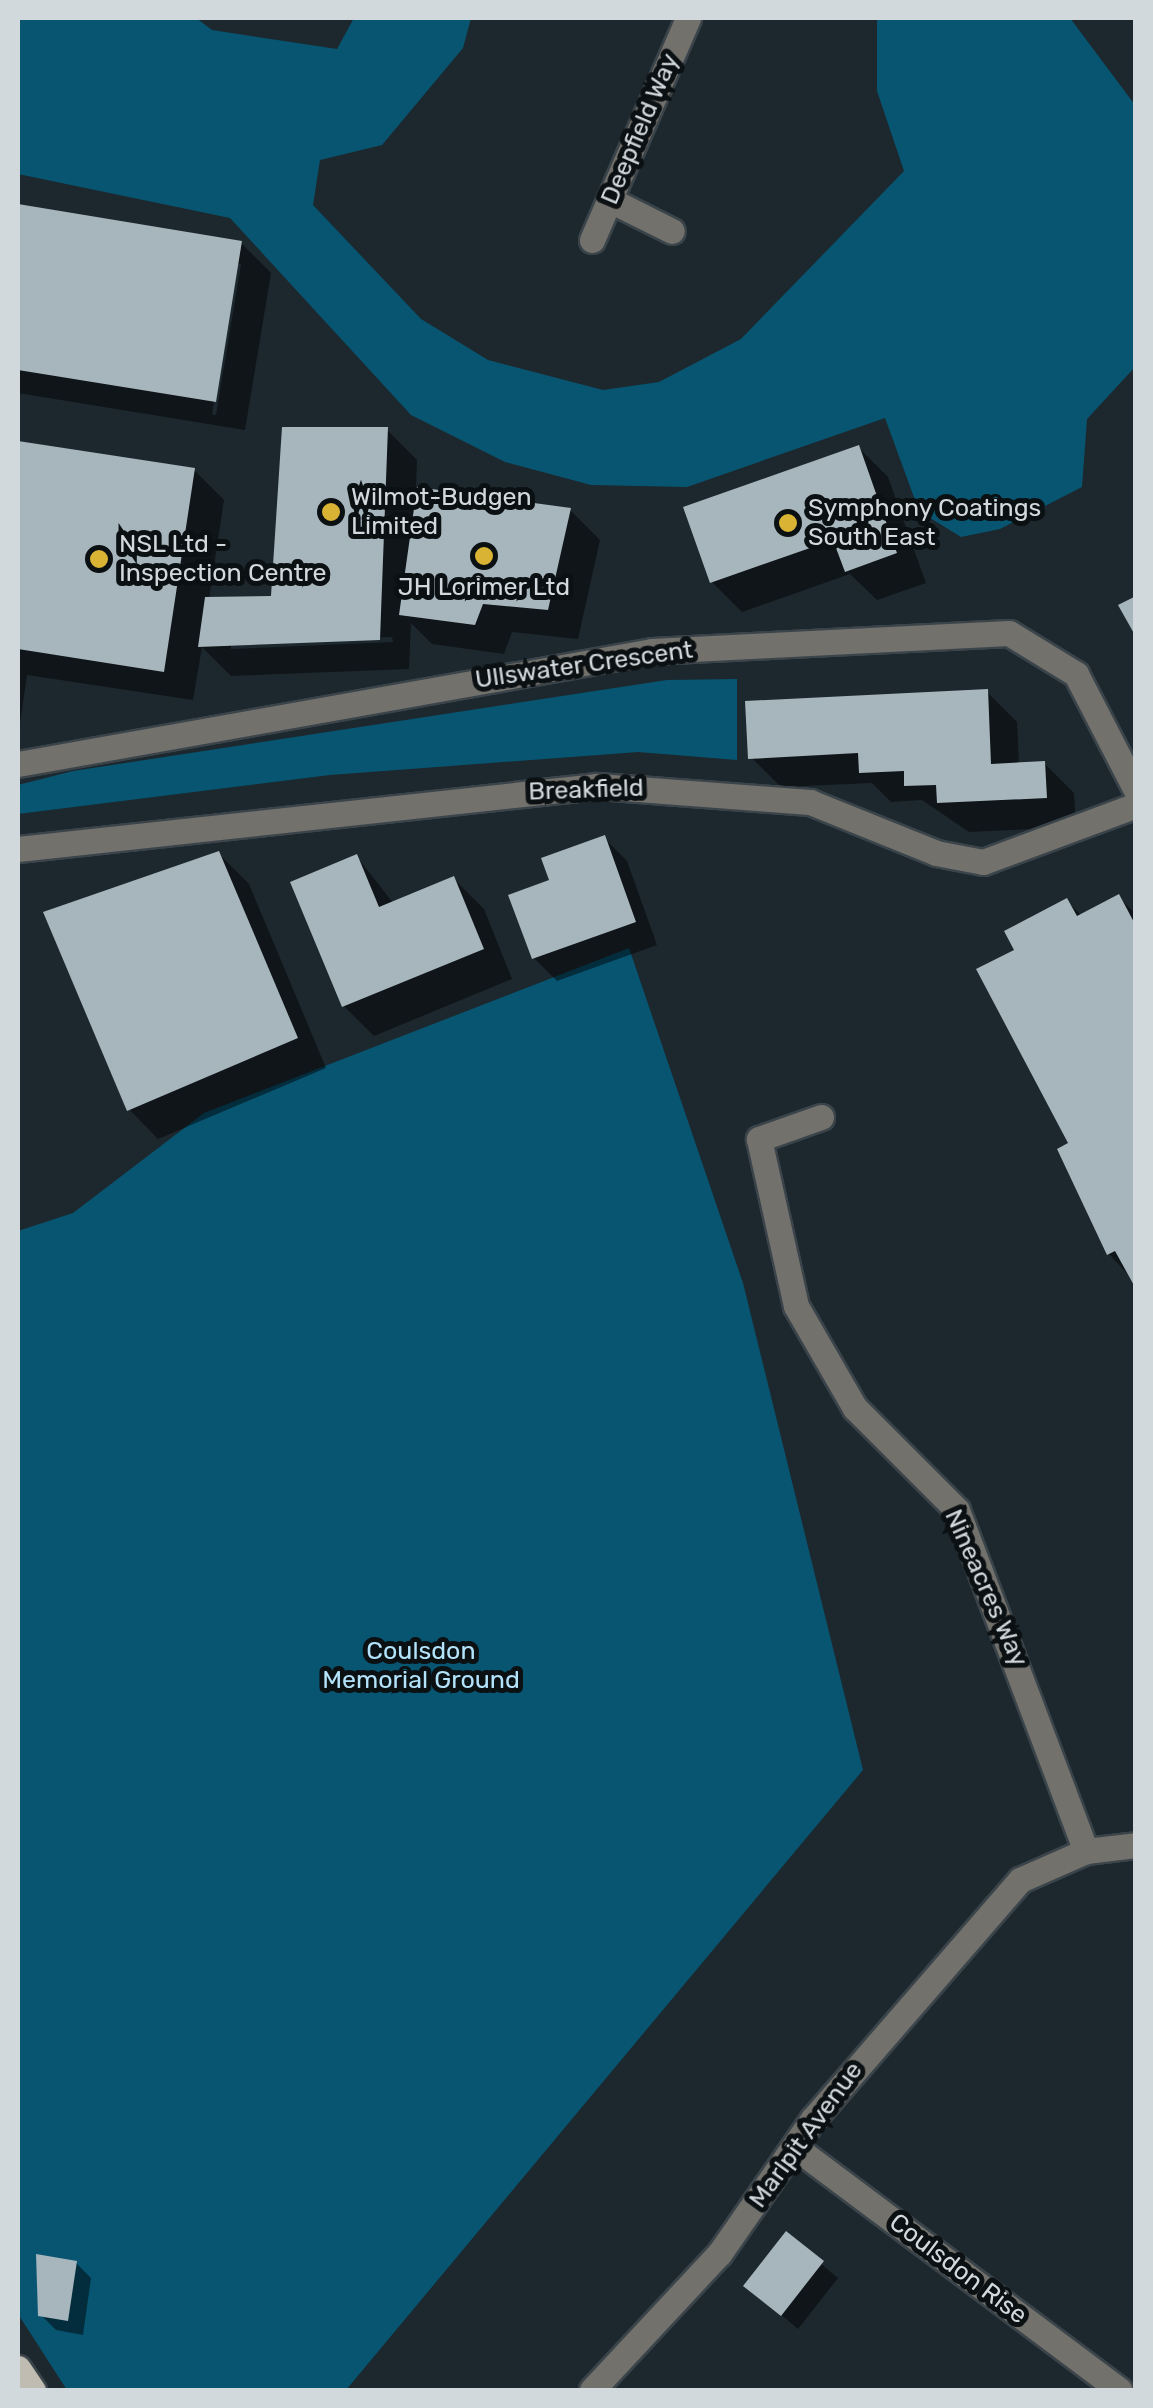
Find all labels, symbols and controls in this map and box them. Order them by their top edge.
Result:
street label: Deepfield Way [595,49,685,209]
place label: Wilmot-Budgen Limited [351,483,532,542]
place label: Symphony Coatings South East [808,494,1042,553]
marker: Wilmot-Budgen Limited [320,501,342,523]
marker: Symphony Coatings South East [777,512,799,534]
place label: NSL Ltd - Inspection Centre [119,530,327,589]
marker: JH Lorimer Ltd [473,545,495,567]
marker: NSL Ltd - Inspection Centre [88,548,110,570]
place label: JH Lorimer Ltd [398,572,570,602]
street label: Ullswater Crescent [473,635,695,695]
street label: Breakfield [528,773,644,807]
street label: Nineacres Way [938,1505,1034,1671]
park label: Coulsdon Memorial Ground [322,1637,520,1696]
street label: Marlpit Avenue [743,2056,869,2214]
street label: Coulsdon Rise [883,2208,1033,2330]

